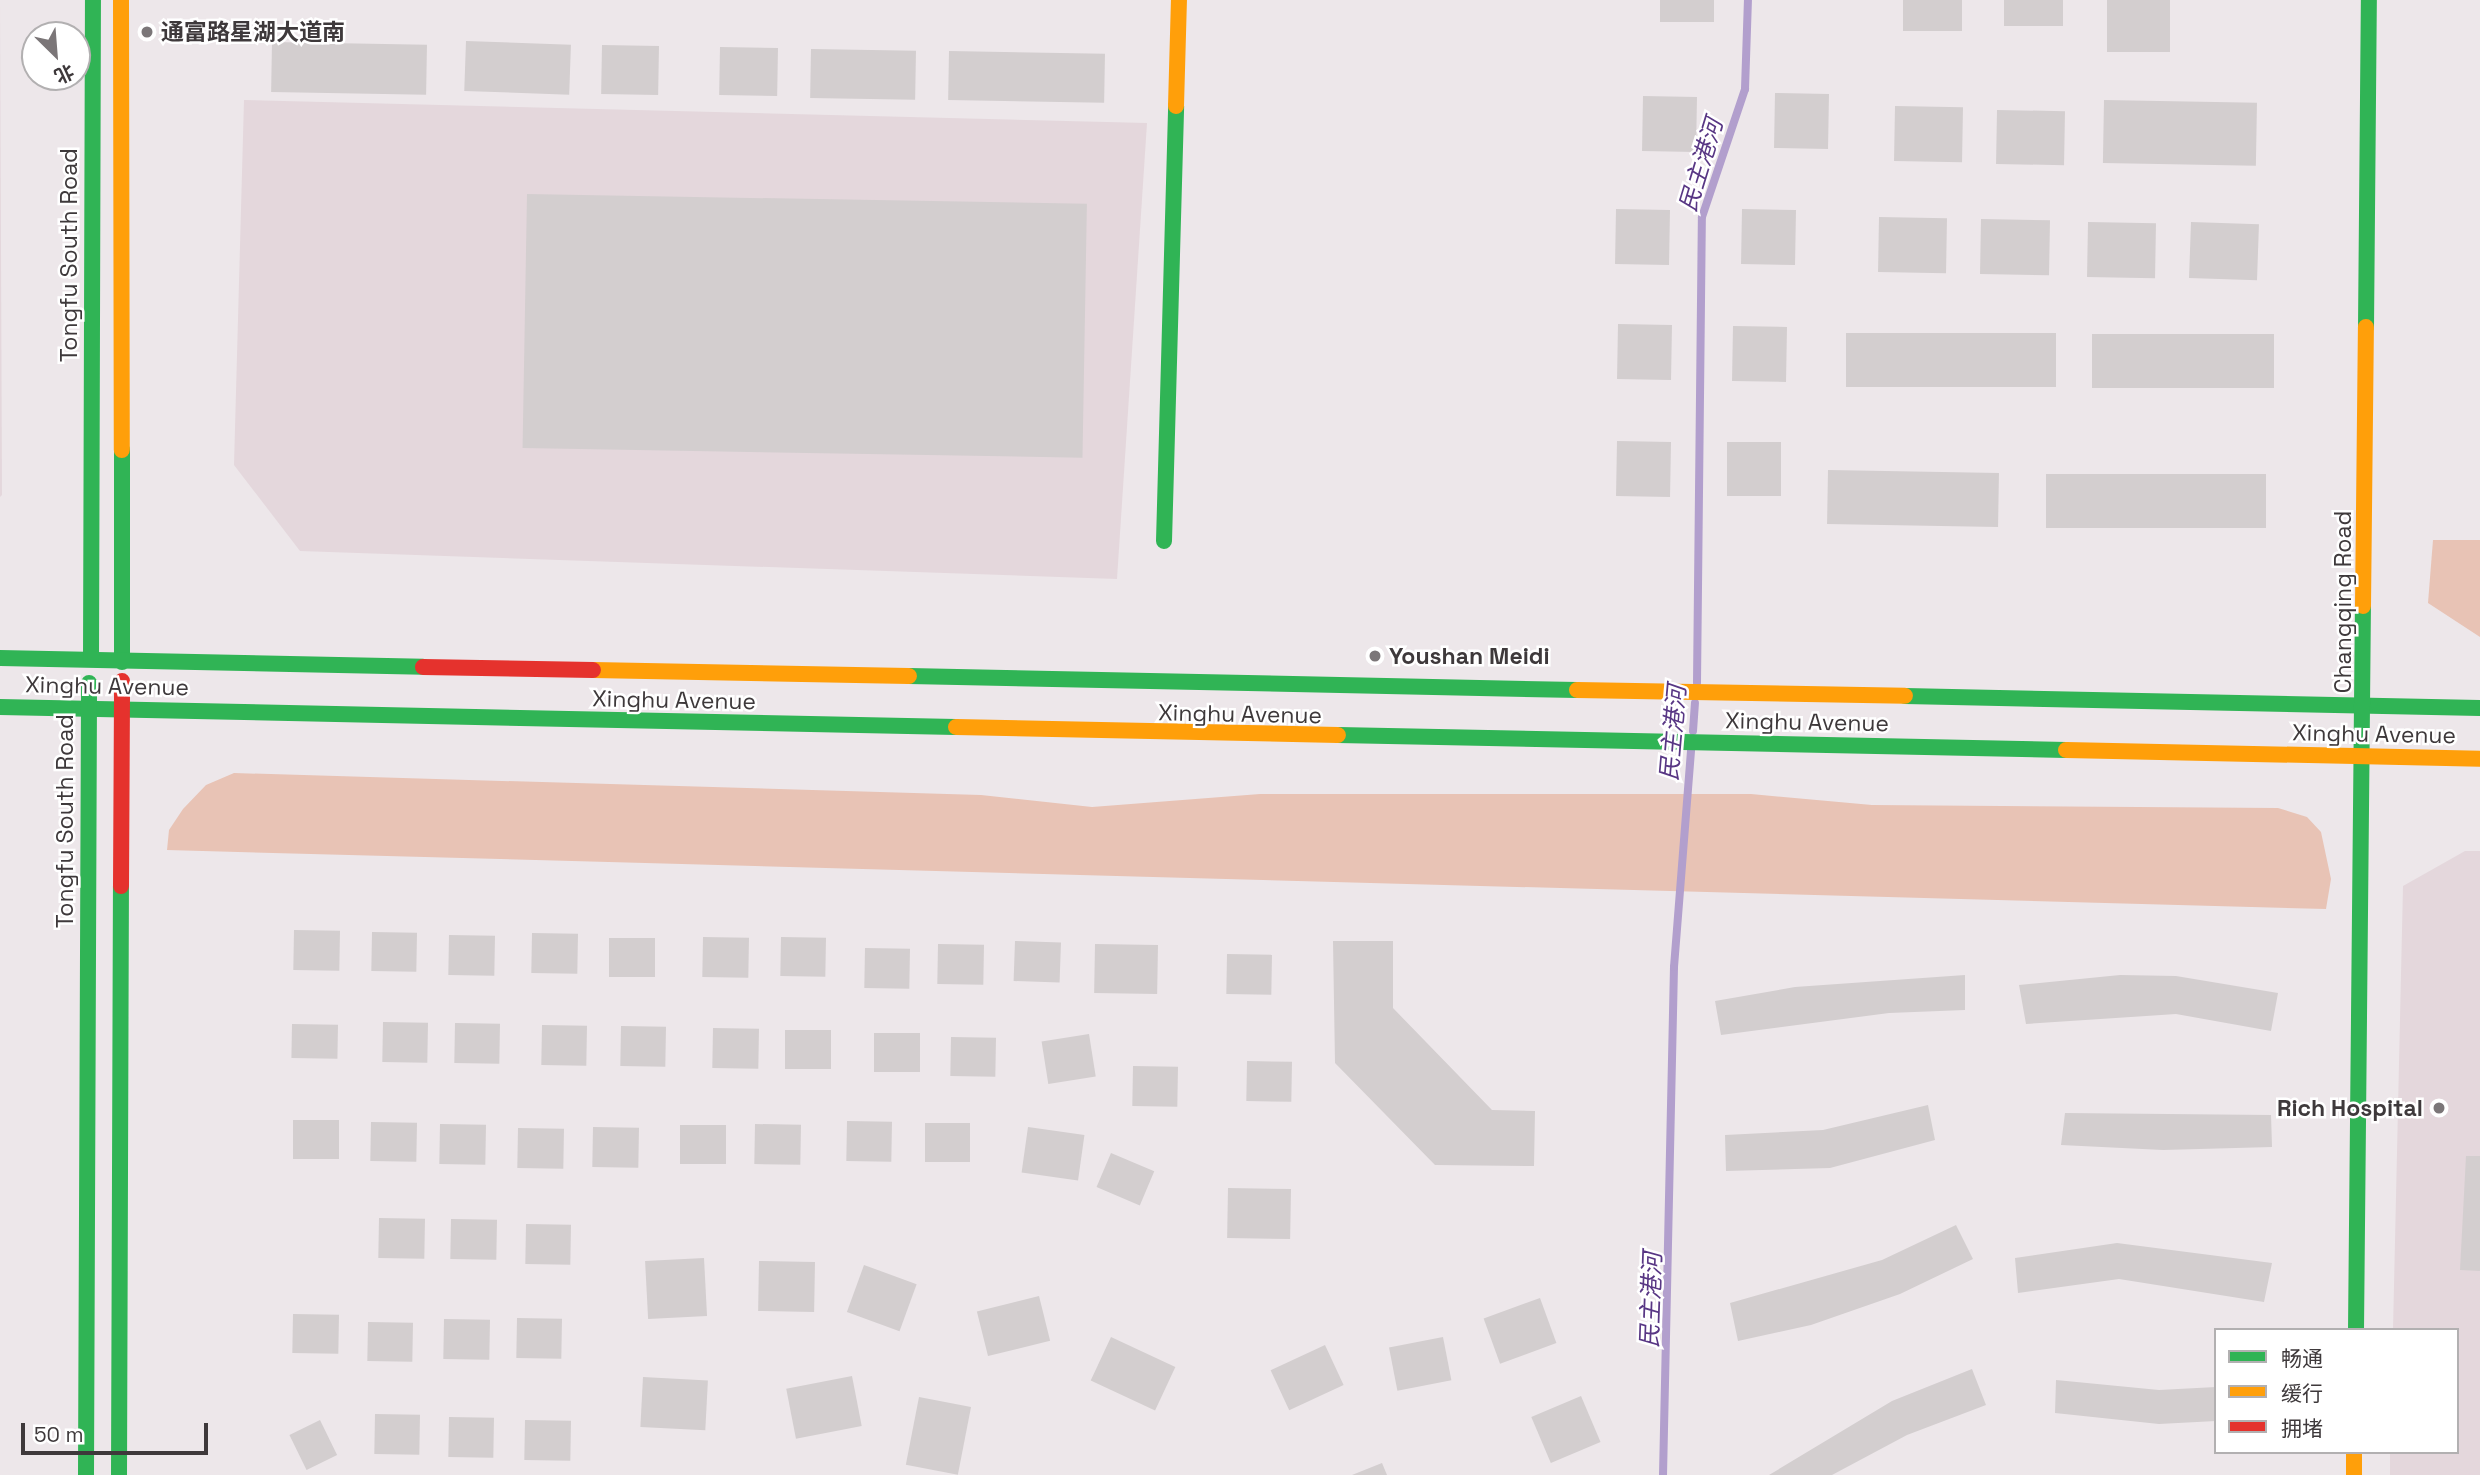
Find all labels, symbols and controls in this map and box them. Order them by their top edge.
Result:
place label: 通富路星湖大道南 [161,18,345,46]
north arrow [21,21,91,91]
marker: 通富路星湖大道南 [139,24,155,40]
text: 北 [50,58,78,89]
water label: 民主港河 [1673,115,1729,215]
street label: Tongfu South Road [55,148,83,362]
street label: Changqing Road [2329,511,2357,693]
place label: Youshan Meidi [1389,642,1550,670]
marker: Youshan Meidi [1367,648,1383,664]
street label: Xinghu Avenue [25,671,189,701]
water label: 民主港河 [1654,684,1692,782]
street label: Xinghu Avenue [592,685,756,715]
street label: Xinghu Avenue [1158,699,1322,729]
street label: Xinghu Avenue [1725,707,1889,737]
street label: Tongfu South Road [51,714,79,928]
street label: Xinghu Avenue [2292,719,2456,749]
place label: Rich Hospital [2277,1094,2423,1122]
marker: Rich Hospital [2429,1098,2449,1118]
water label: 民主港河 [1635,1252,1667,1348]
legend [2214,1328,2459,1454]
text: 畅通 [2281,1345,2323,1372]
text: 缓行 [2281,1380,2323,1407]
scale bar [24,1408,212,1452]
text: 拥堵 [2281,1415,2323,1442]
text: 50 m [34,1421,84,1448]

